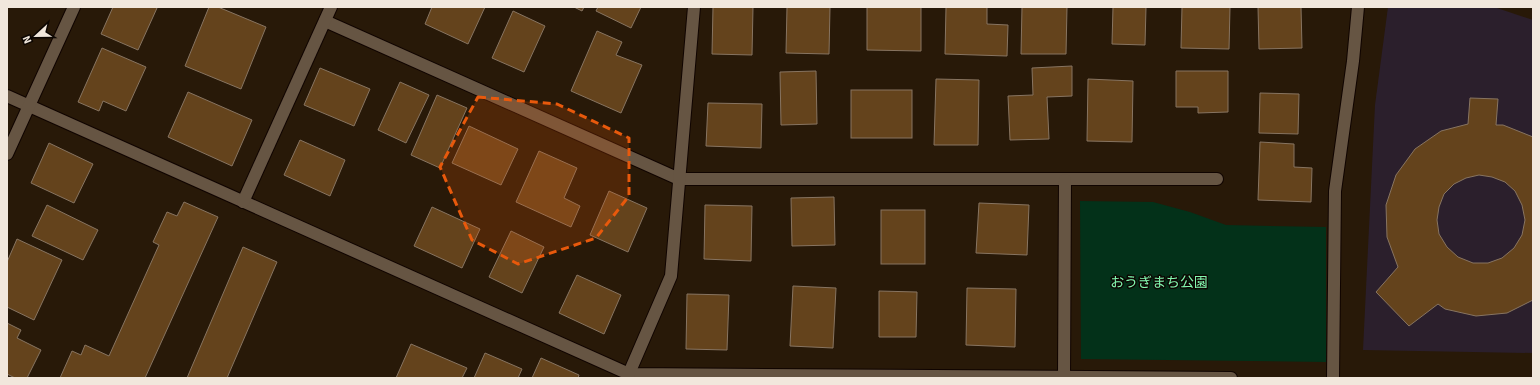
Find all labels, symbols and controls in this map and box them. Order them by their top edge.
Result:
north arrow [16,16,56,56]
text: N [19,33,36,46]
park label: おうぎまち公園 [1110,273,1208,293]

